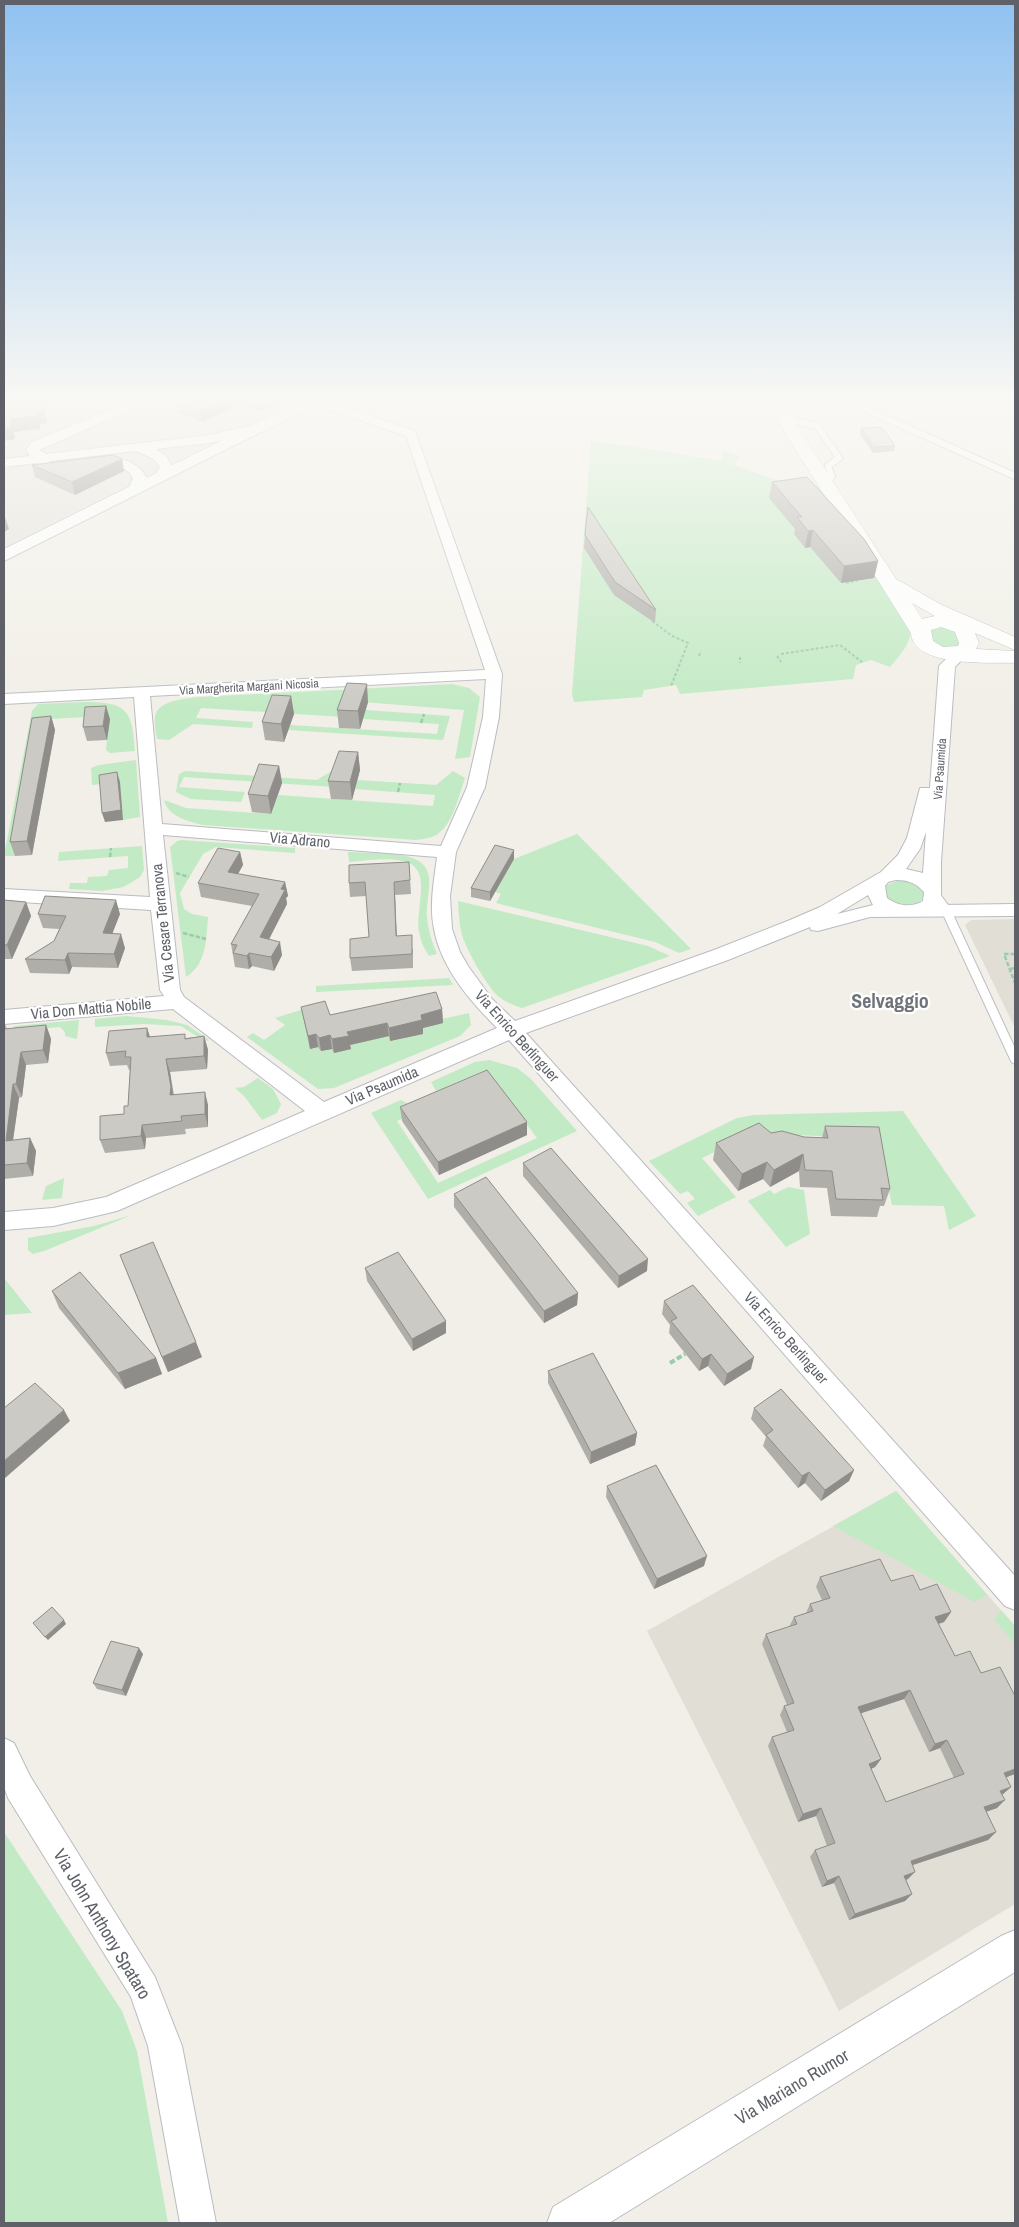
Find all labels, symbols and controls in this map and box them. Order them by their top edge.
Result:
street label: Via Margherita Margani Nicosia [179,675,320,699]
street label: Via Psaumida [930,737,950,800]
street label: Via Adrano [269,826,331,853]
street label: Via Cesare Terranova [146,863,179,983]
street label: Via Enrico Berlinguer [470,985,564,1086]
district label: Selvaggio [851,987,929,1014]
street label: Via Don Mattia Nobile [30,993,152,1024]
street label: Via Psaumida [342,1061,422,1110]
street label: Via Enrico Berlinguer [739,1287,833,1388]
street label: Via John Anthony Spataro [48,1844,157,2004]
street label: Via Mariano Rumor [730,2043,853,2130]

